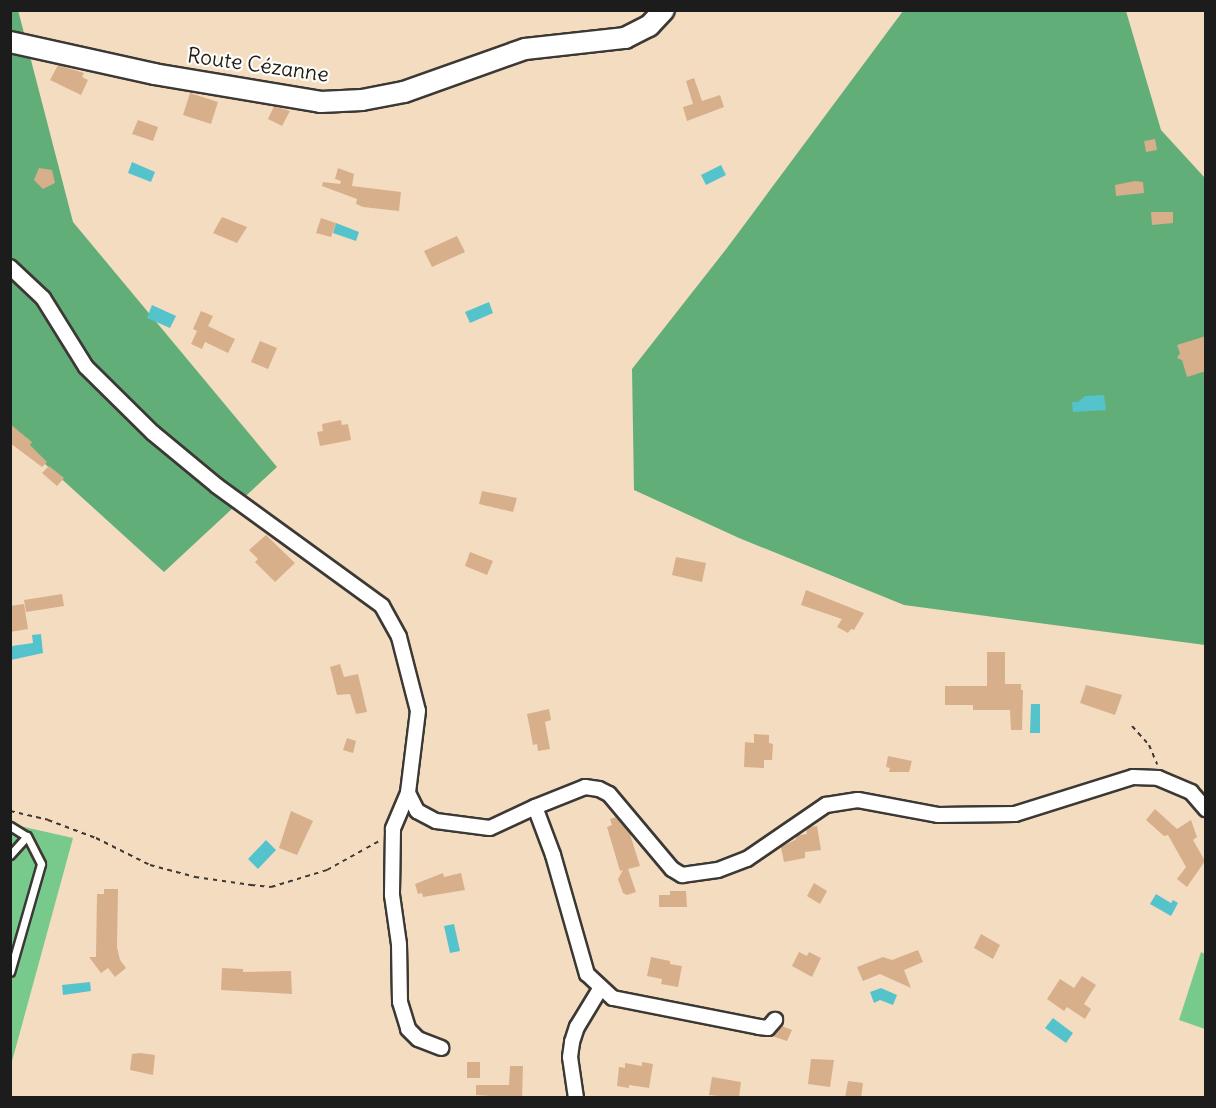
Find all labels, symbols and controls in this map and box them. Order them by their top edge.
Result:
street label: Route Cézanne [186,43,330,87]

